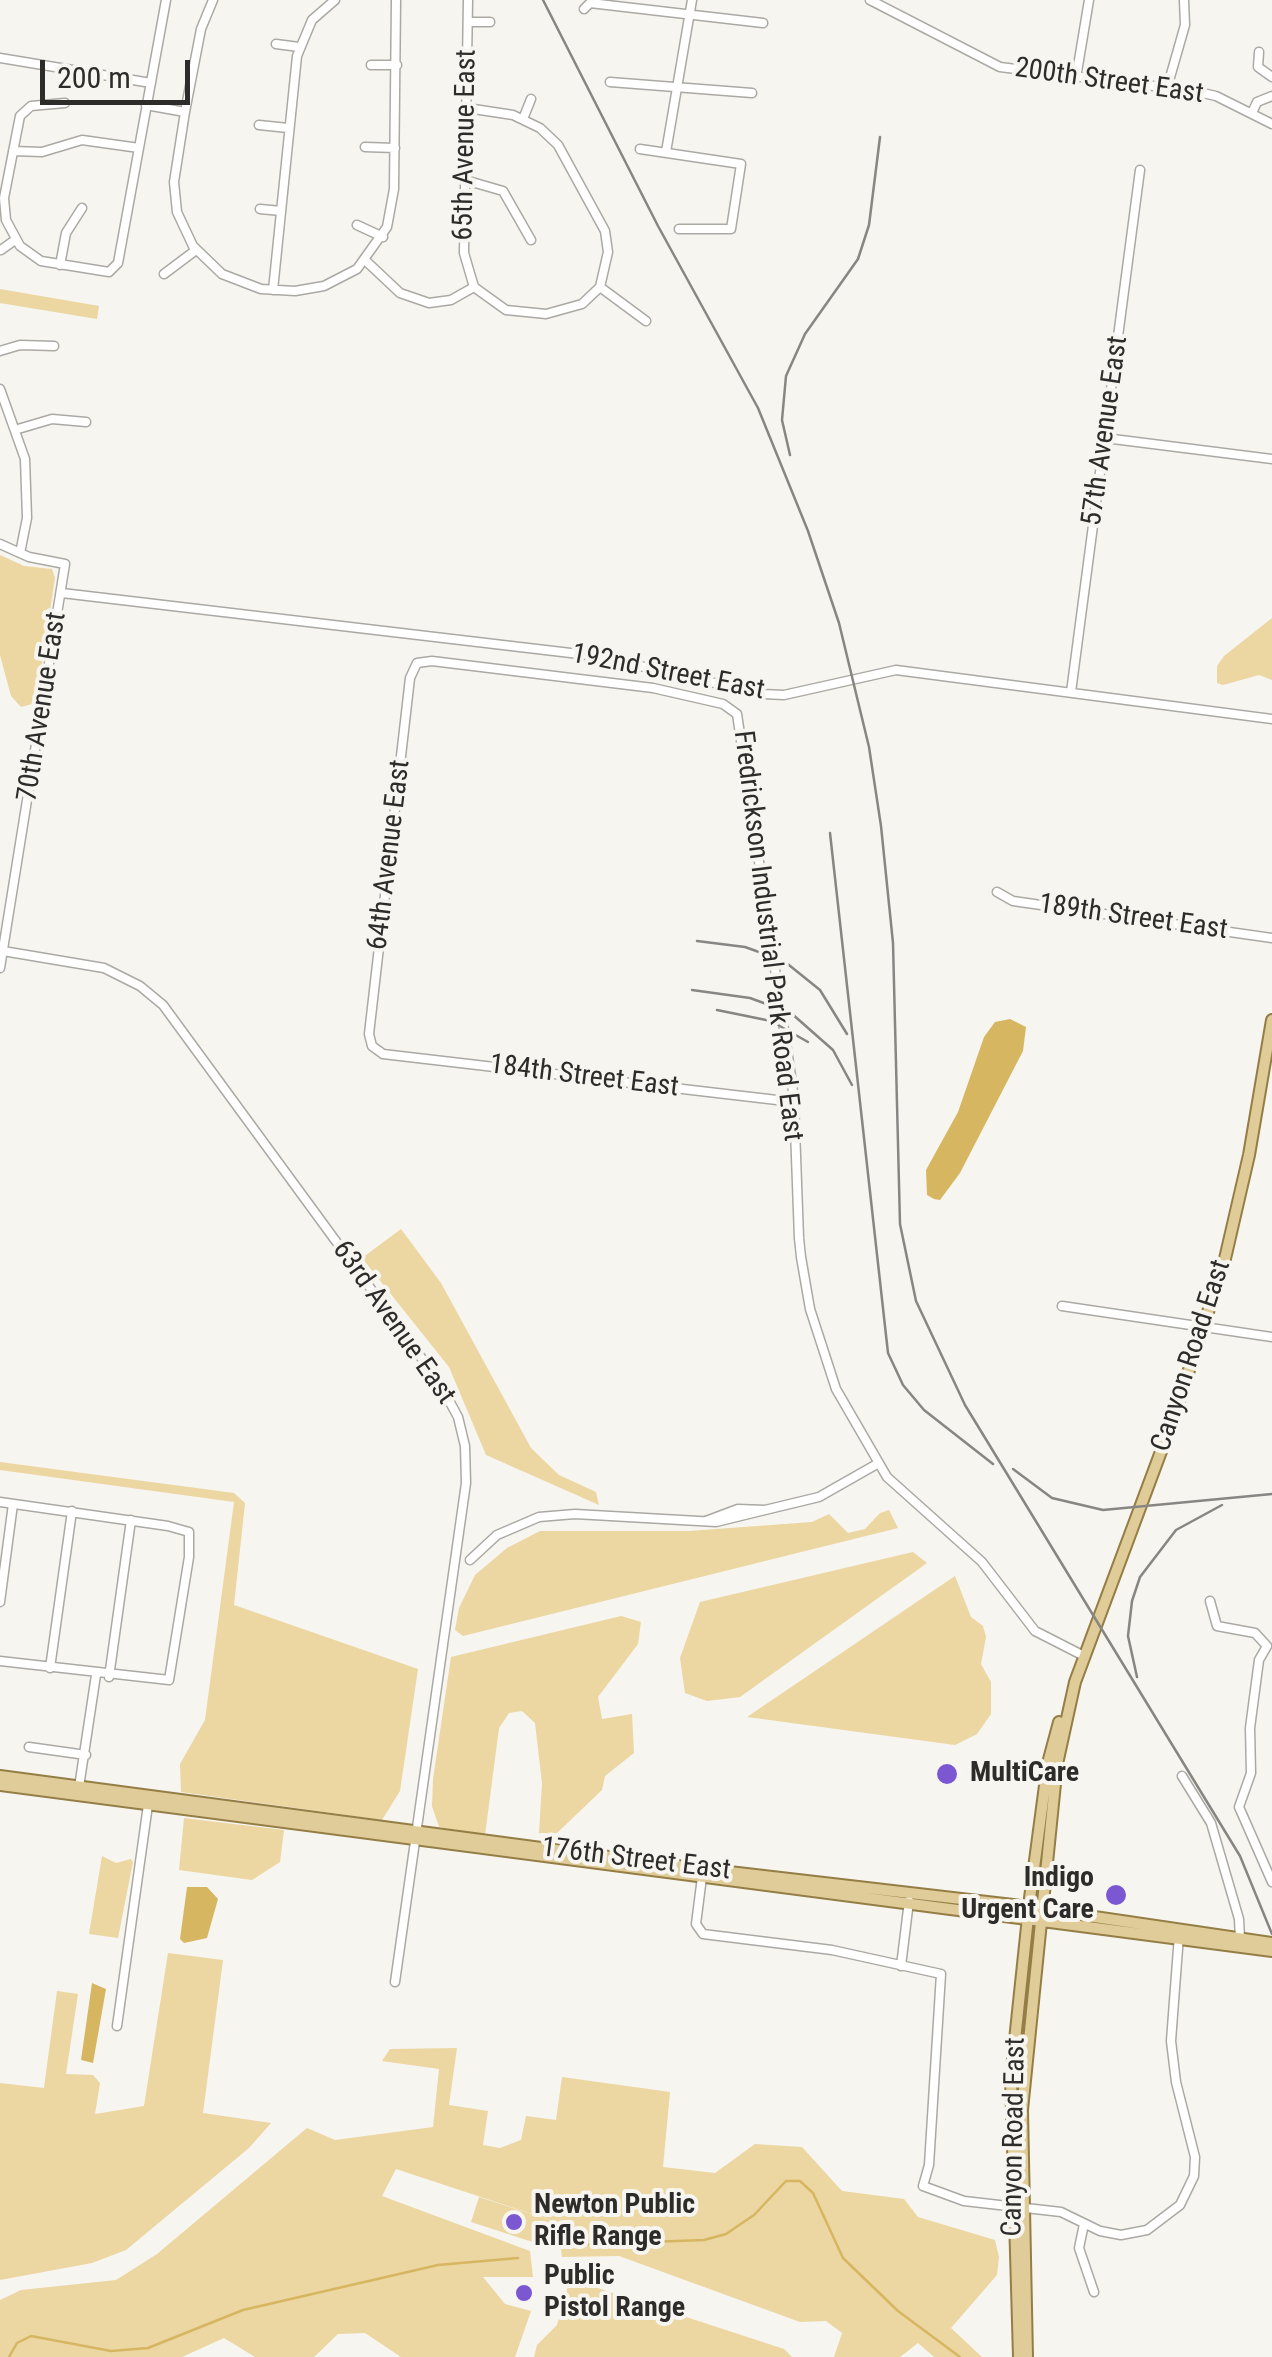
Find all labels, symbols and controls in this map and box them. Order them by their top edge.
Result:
scale bar [45,40,195,102]
street label: 65th Avenue East [448,49,484,241]
street label: 200th Street East [1013,52,1205,112]
text: 200 m [57,60,131,95]
street label: 57th Avenue East [1076,334,1136,528]
street label: 70th Avenue East [11,610,75,804]
street label: 192nd Street East [569,638,767,708]
street label: Fredrickson Industrial Park Road East [725,729,809,1143]
street label: 64th Avenue East [362,758,418,952]
street label: 189th Street East [1037,888,1229,948]
street label: 184th Street East [488,1049,680,1105]
street label: 63rd Avenue East [324,1235,462,1411]
street label: Canyon Road East [1145,1256,1239,1456]
place label: MultiCare [970,1757,1079,1791]
marker: MultiCare [934,1761,960,1787]
street label: 176th Street East [540,1832,732,1888]
place label: Indigo Urgent Care [961,1862,1094,1928]
marker: Indigo Urgent Care [1103,1882,1129,1908]
street label: Canyon Road East [996,2037,1034,2237]
place label: Newton Public Rifle Range [534,2189,695,2255]
marker: Newton Public Rifle Range [503,2211,525,2233]
place label: Public Pistol Range [544,2260,685,2326]
marker: Public Pistol Range [513,2282,535,2304]

